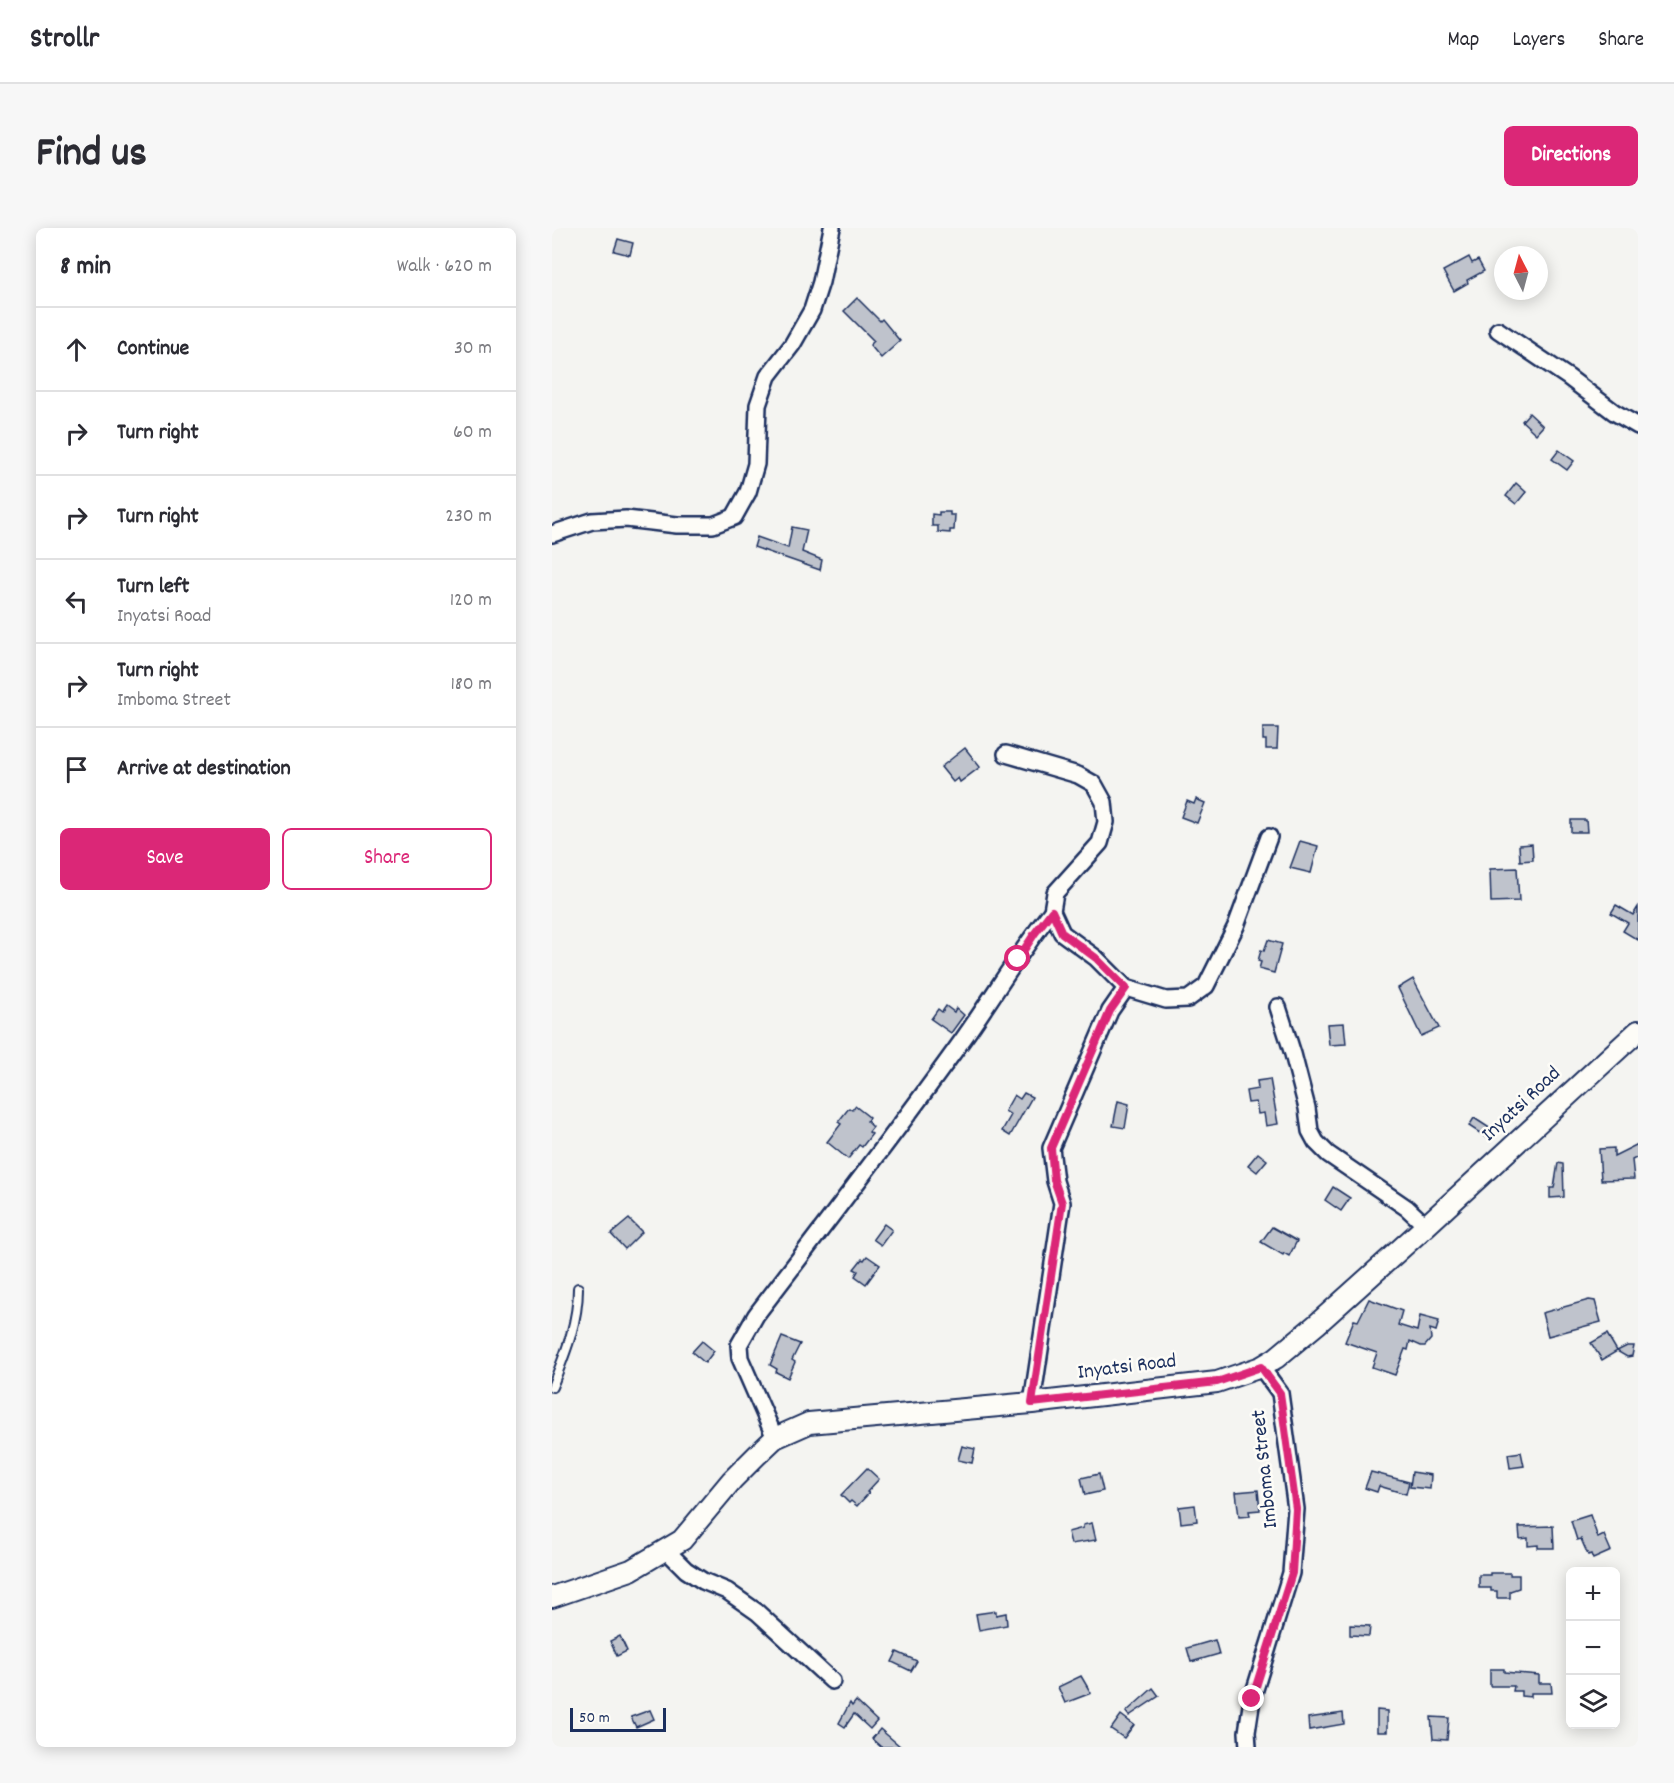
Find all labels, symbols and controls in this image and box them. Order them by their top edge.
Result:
text: Strollr [30,21,99,61]
text: Map [1448,26,1479,56]
text: Layers [1512,26,1565,56]
text: Share [1598,26,1644,56]
text: Find us [36,126,147,186]
button: Directions [1504,126,1638,186]
north arrow [1494,246,1548,300]
text: 8 min [60,249,111,286]
text: Walk · 620 m [397,253,492,281]
icon: ahead [60,333,93,366]
text: Continue [117,334,189,365]
text: 30 m [454,335,492,363]
icon: right [60,417,93,450]
text: Turn right [117,418,199,449]
text: 60 m [453,419,492,447]
icon: right [60,501,93,534]
text: Turn right [117,502,199,533]
text: 230 m [445,503,492,531]
text: Turn left [117,572,189,603]
icon: left [60,585,93,618]
text: 120 m [450,587,492,615]
text: Inyatsi Road [117,603,211,631]
text: Turn right [117,656,199,687]
icon: right [60,669,93,702]
text: 180 m [450,671,492,699]
text: Imboma Street [117,687,231,715]
icon: arrive [60,753,93,786]
text: Arrive at destination [117,754,291,785]
button: Save [60,828,270,890]
button: Share [282,828,492,890]
route start [1004,945,1030,971]
street label: Inyatsi Road [1476,1060,1568,1150]
street label: Inyatsi Road [1076,1347,1178,1389]
street label: Imboma Street [1245,1408,1287,1530]
map controls [1566,1567,1620,1729]
button: + [1566,1567,1620,1621]
button: − [1566,1621,1620,1675]
button: layers [1566,1675,1620,1729]
route end [1238,1685,1264,1711]
scale bar [570,1705,666,1732]
text: 50 m [579,1707,610,1730]

